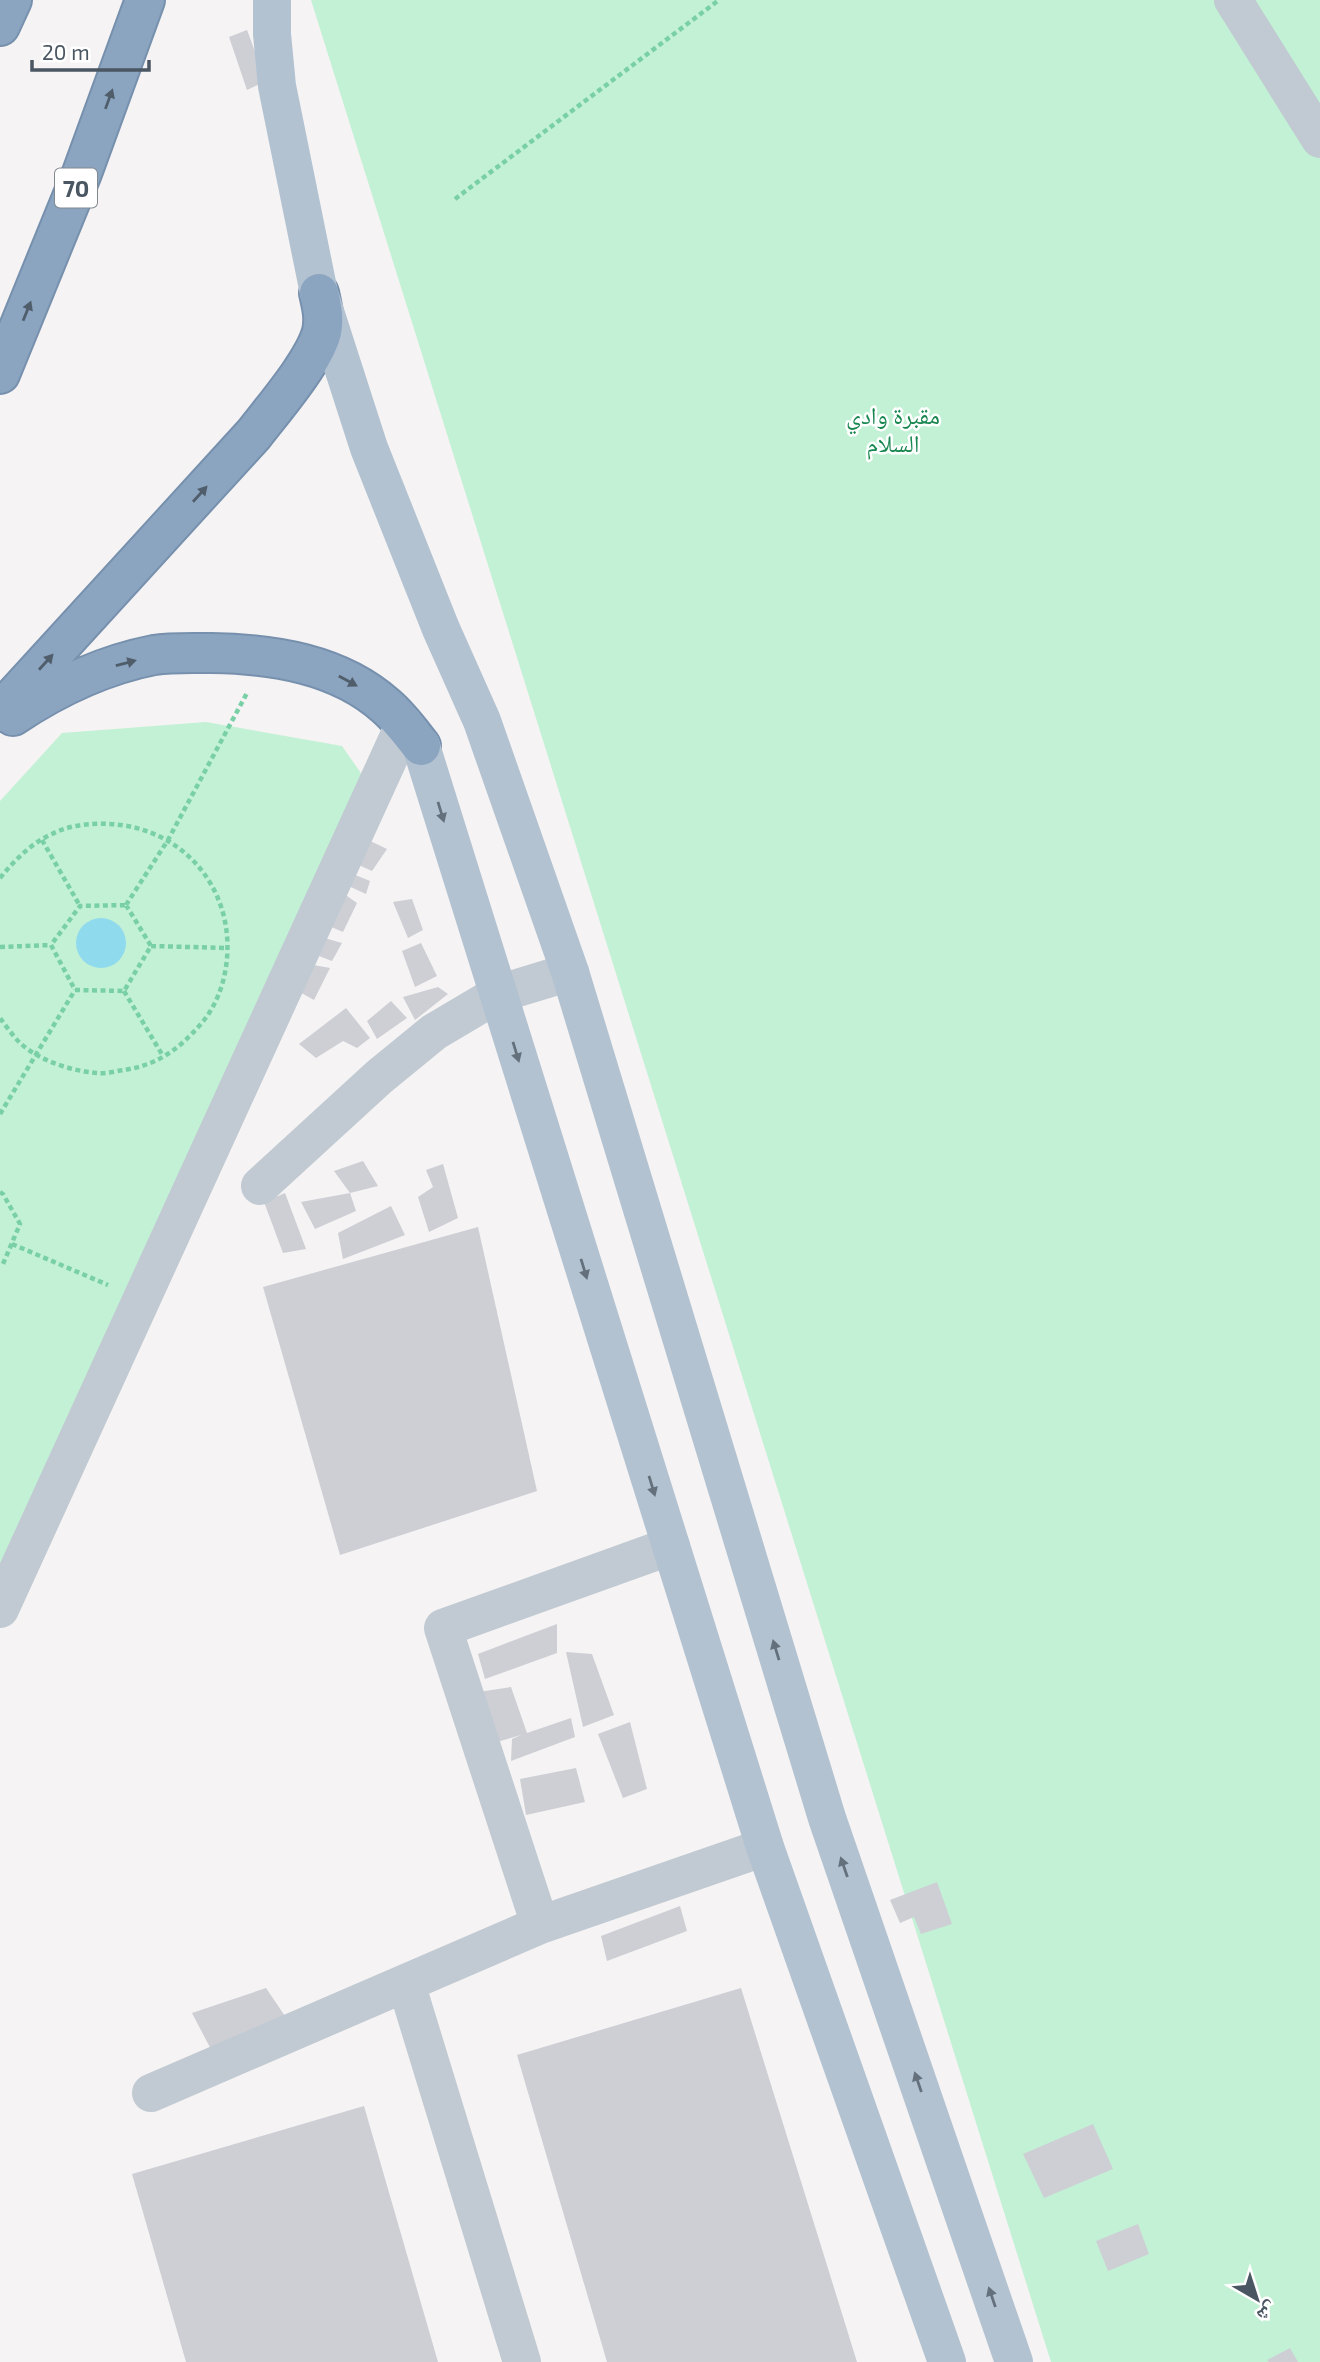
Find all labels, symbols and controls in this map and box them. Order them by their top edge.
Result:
scale bar [32,28,149,72]
text: 20 m [42,39,90,64]
one-way arrow [104,88,115,109]
road number: 70 [55,168,97,208]
one-way arrow [21,301,33,321]
park label: مقبرة وادي السلام [846,400,940,460]
one-way arrow [191,486,207,503]
one-way arrow [38,653,54,671]
one-way arrow [116,657,137,667]
one-way arrow [339,675,358,687]
one-way arrow [436,801,447,822]
one-way arrow [512,1042,522,1063]
one-way arrow [580,1259,590,1280]
one-way arrow [648,1476,658,1497]
one-way arrow [771,1639,781,1660]
one-way arrow [838,1856,849,1877]
one-way arrow [912,2072,923,2093]
north arrow [1222,2264,1292,2334]
one-way arrow [986,2287,997,2308]
text: ش [1252,2297,1283,2328]

